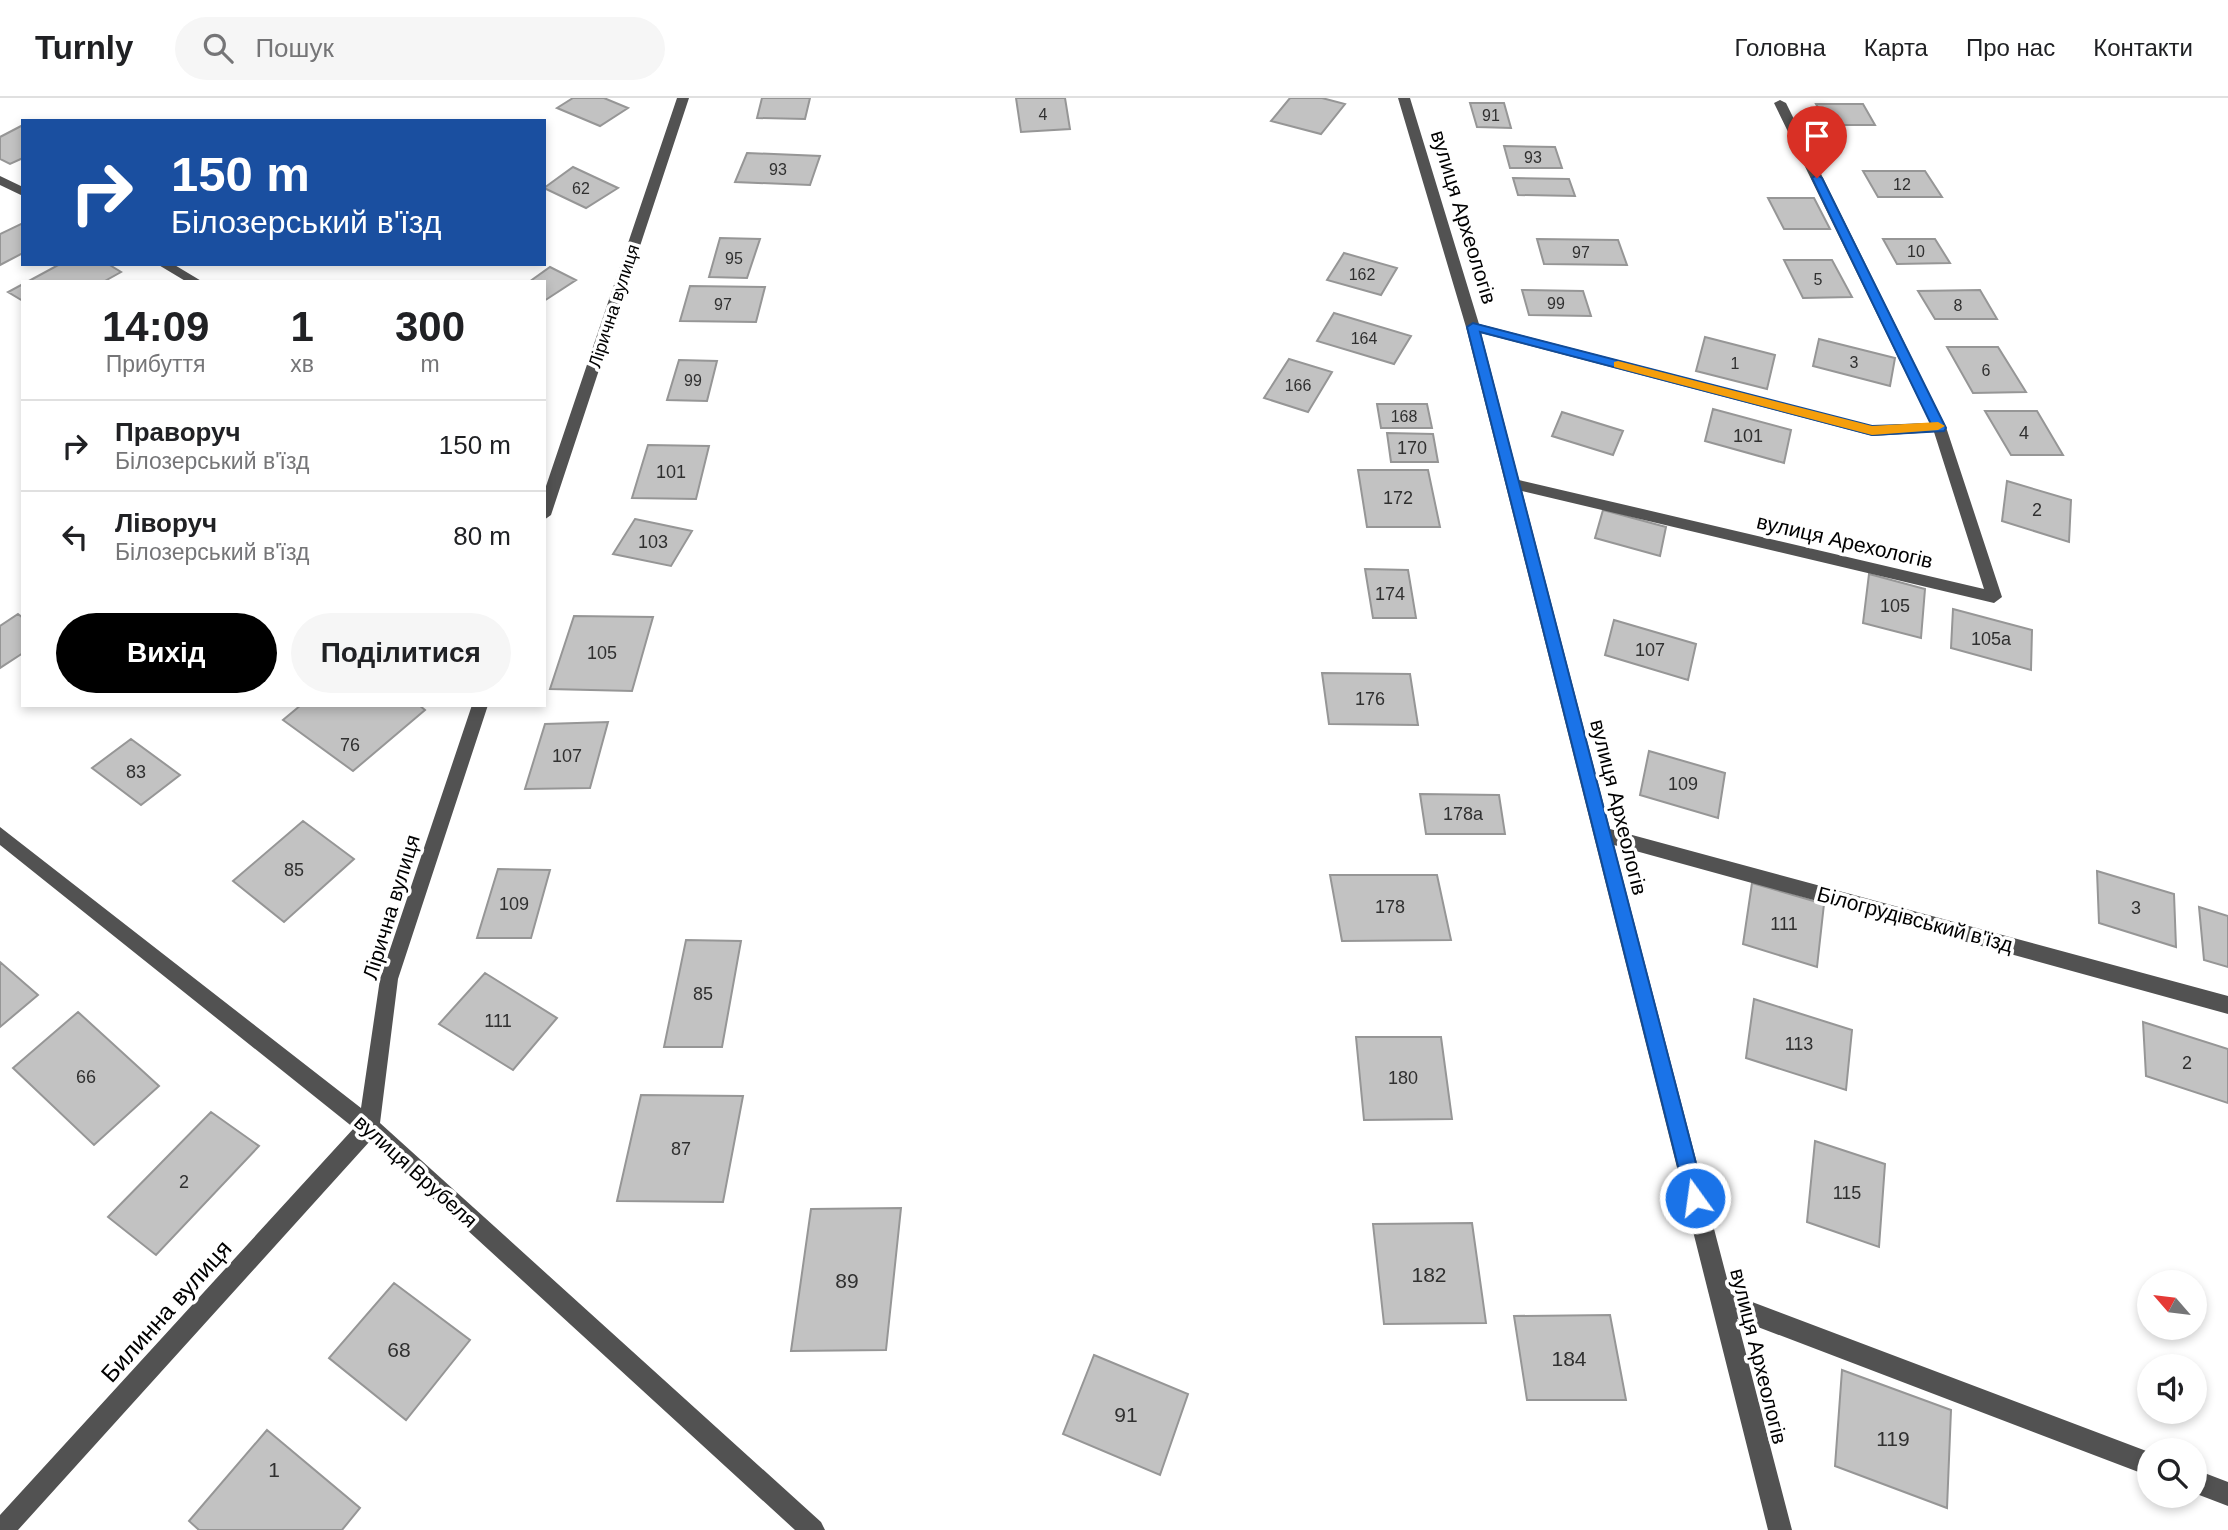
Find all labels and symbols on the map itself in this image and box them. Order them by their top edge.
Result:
house number: 4 [1039,106,1048,123]
pin [1787,106,1847,178]
house number: 91 [1482,107,1500,124]
street label: вулиця Археологів [1427,127,1501,307]
house number: 93 [1524,149,1542,166]
house number: 93 [769,161,787,178]
house number: 12 [1893,176,1911,193]
house number: 62 [572,180,590,197]
street label: Лірична вулиця [585,242,643,370]
house number: 10 [1907,243,1925,260]
house number: 97 [1572,244,1590,261]
house number: 95 [725,250,743,267]
house number: 162 [1349,266,1375,283]
house number: 5 [1814,271,1823,288]
house number: 99 [1547,295,1565,312]
house number: 97 [714,296,732,313]
house number: 8 [1954,297,1963,314]
house number: 164 [1351,330,1377,347]
house number: 3 [1850,354,1859,371]
house number: 1 [1731,355,1740,372]
house number: 6 [1982,362,1991,379]
house number: 99 [684,372,702,389]
house number: 166 [1285,377,1311,394]
house number: 168 [1391,408,1417,425]
house number: 4 [2019,423,2029,443]
house number: 101 [1733,426,1763,446]
house number: 170 [1397,438,1427,458]
house number: 101 [656,462,686,482]
house number: 172 [1383,488,1413,508]
house number: 2 [2032,500,2042,520]
street label: вулиця Арехологів [1755,510,1935,572]
house number: 103 [638,532,668,552]
house number: 174 [1375,584,1405,604]
house number: 105 [1880,596,1910,616]
house number: 105а [1971,629,2012,649]
house number: 107 [1635,640,1665,660]
house number: 105 [587,643,617,663]
house number: 176 [1355,689,1385,709]
street label: вулиця Археологів [1586,717,1652,897]
house number: 76 [340,735,360,755]
house number: 107 [552,746,582,766]
house number: 83 [126,762,146,782]
house number: 109 [1668,774,1698,794]
house number: 178а [1443,804,1484,824]
street label: Лірична вулиця [358,832,424,982]
house number: 85 [284,860,304,880]
street label: Білогрудівський в'їзд [1815,882,2015,956]
house number: 109 [499,894,529,914]
house number: 178 [1375,897,1405,917]
house number: 3 [2131,898,2141,918]
house number: 111 [1770,914,1798,934]
house number: 85 [693,984,713,1004]
house number: 111 [484,1011,512,1031]
house number: 113 [1785,1034,1813,1054]
house number: 2 [2182,1053,2192,1073]
house number: 66 [76,1067,96,1087]
house number: 180 [1388,1068,1418,1088]
street label: вулиця Врубеля [350,1110,482,1232]
house number: 87 [671,1139,691,1159]
position arrow [1658,1161,1732,1235]
house number: 2 [179,1172,189,1192]
house number: 115 [1833,1183,1861,1203]
street label: Билинна вулиця [95,1235,237,1387]
house number: 182 [1411,1263,1447,1286]
street label: вулиця Археологів [1726,1266,1792,1446]
house number: 89 [835,1269,859,1292]
north arrow [2137,1270,2207,1340]
house number: 68 [387,1338,411,1361]
house number: 184 [1551,1347,1587,1370]
house number: 91 [1114,1403,1138,1426]
house number: 119 [1876,1427,1910,1450]
house number: 1 [268,1458,280,1481]

